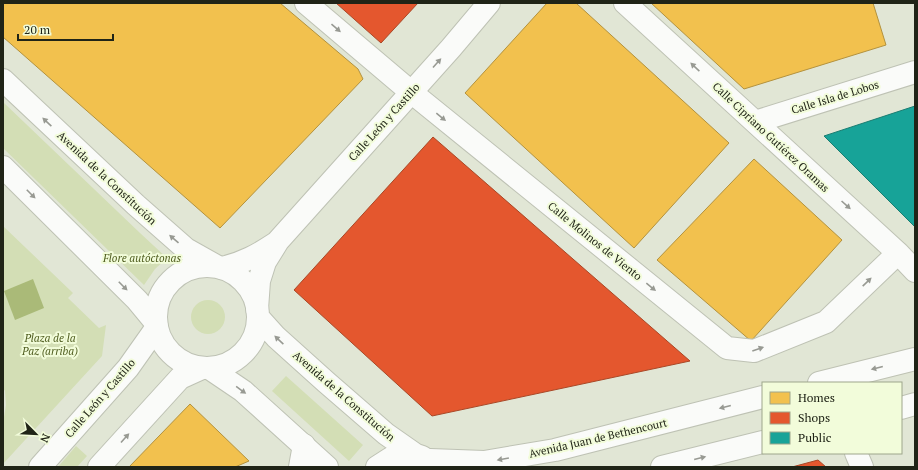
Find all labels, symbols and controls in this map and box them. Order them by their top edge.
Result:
scale bar [18,16,113,42]
text: 20 m [24,22,51,37]
one-way arrow [330,24,341,33]
one-way arrow [432,58,441,69]
one-way arrow [690,63,701,72]
street label: Calle Isla de Lobos [789,77,881,117]
street label: Calle Cipriano Gutiérez Oramas [710,79,833,195]
street label: Calle León y Castillo [345,80,423,164]
one-way arrow [436,113,446,121]
one-way arrow [42,117,52,127]
street label: Avenida de la Constitución [54,128,160,228]
one-way arrow [26,190,36,199]
street label: Calle Molinos de Viento [545,199,645,283]
one-way arrow [841,201,851,210]
one-way arrow [168,234,179,243]
park label: Flore autóctonas [102,251,181,265]
one-way arrow [862,278,872,287]
one-way arrow [118,281,128,291]
one-way arrow [645,282,656,291]
park label: Plaza de la Paz (arriba) [21,331,78,358]
one-way arrow [274,336,285,345]
one-way arrow [753,346,765,352]
street label: Avenida de la Constitución [290,348,398,444]
street label: Calle León y Castillo [62,356,138,440]
one-way arrow [871,366,883,372]
legend [762,382,902,454]
one-way arrow [236,386,246,394]
text: Homes [798,390,835,405]
one-way arrow [719,404,731,410]
text: Shops [798,410,830,425]
north arrow [16,414,56,454]
street label: Avenida Juan de Bethencourt [527,415,669,461]
text: Public [798,430,832,445]
text: N [37,431,53,445]
one-way arrow [121,433,130,444]
one-way arrow [694,454,706,460]
one-way arrow [497,456,509,462]

